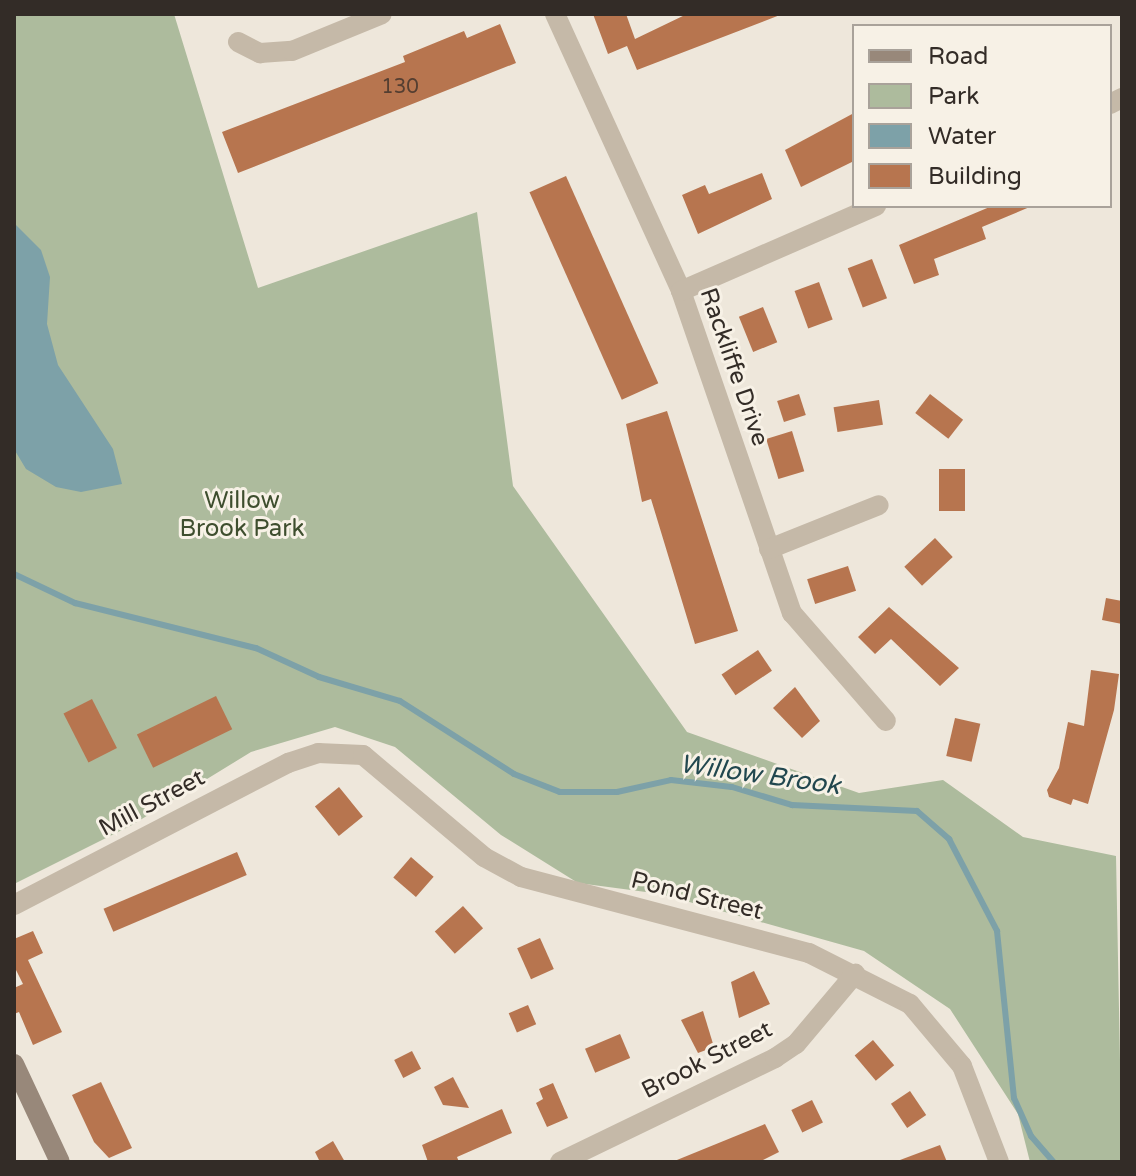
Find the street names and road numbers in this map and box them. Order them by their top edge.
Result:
street label: Rackliffe Drive [693,284,775,450]
street label: Mill Street [94,763,210,843]
street label: Pond Street [628,866,766,926]
street label: Brook Street [637,1015,777,1105]

